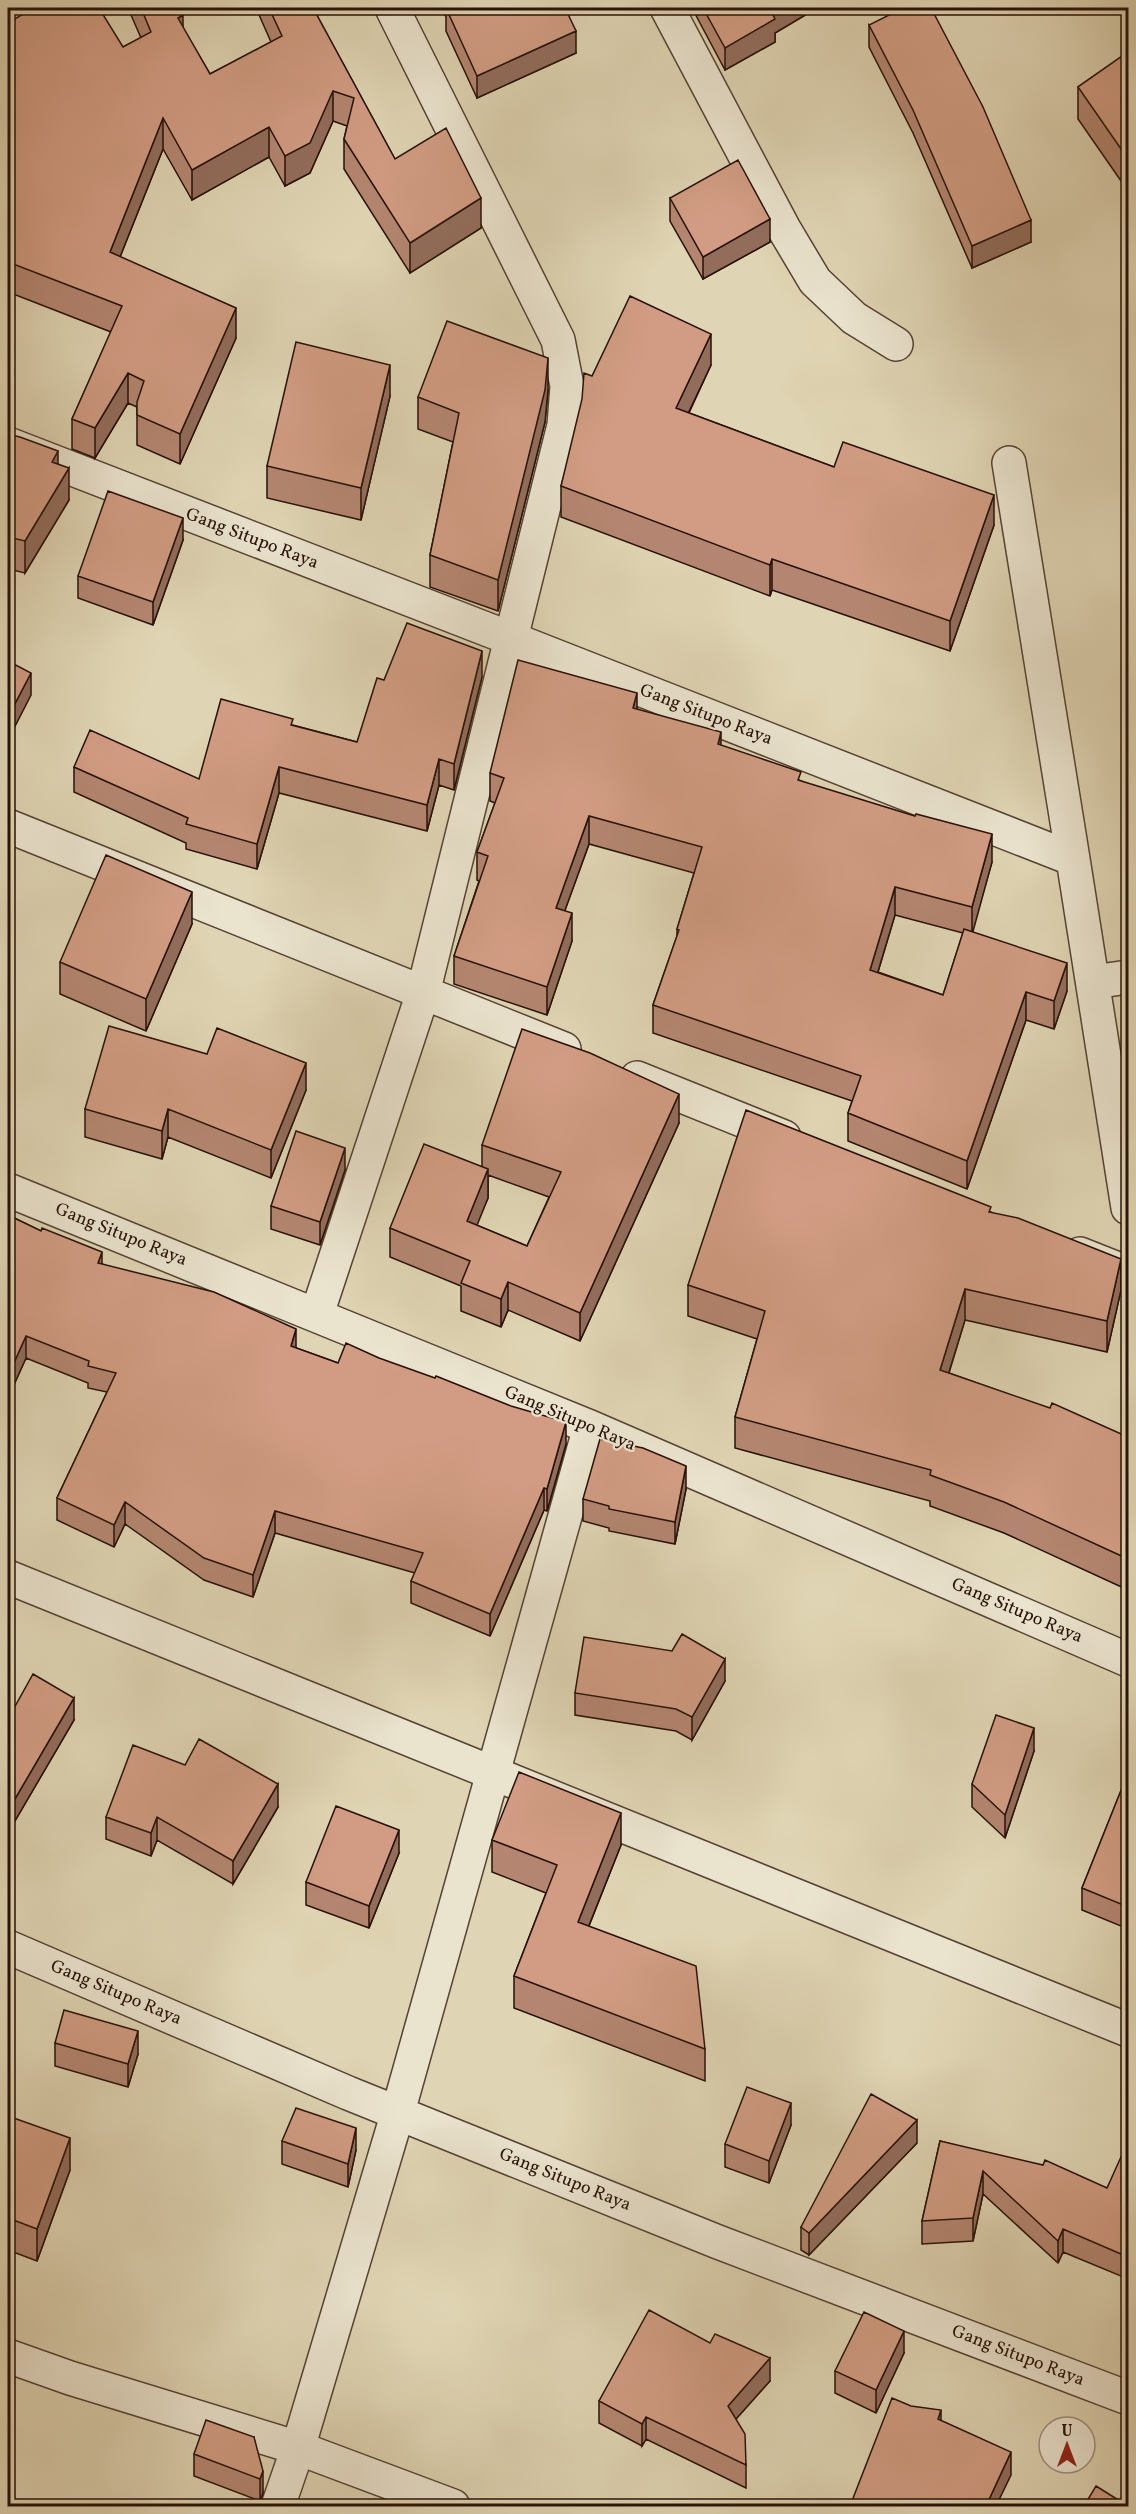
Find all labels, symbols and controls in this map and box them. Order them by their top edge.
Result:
street label: Gang Situpo Raya [182,502,322,576]
street label: Gang Situpo Raya [636,678,776,752]
street label: Gang Situpo Raya [51,1197,191,1273]
street label: Gang Situpo Raya [500,1380,640,1458]
street label: Gang Situpo Raya [947,1572,1087,1650]
street label: Gang Situpo Raya [46,1954,186,2032]
street label: Gang Situpo Raya [495,2142,635,2218]
street label: Gang Situpo Raya [948,2319,1088,2393]
north arrow [1037,2415,1097,2475]
text: U [1062,2421,1073,2443]

